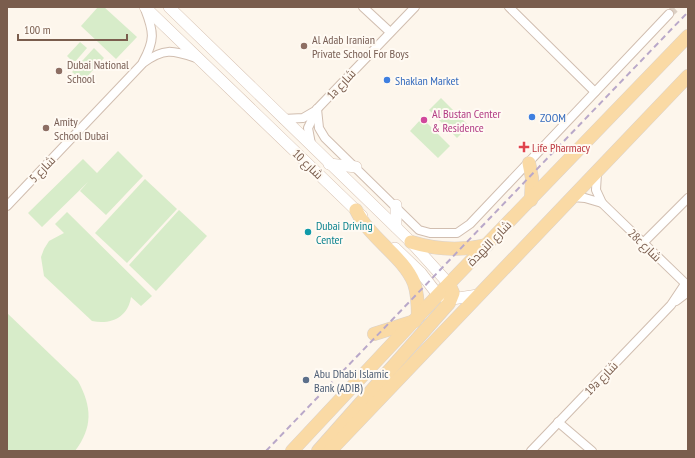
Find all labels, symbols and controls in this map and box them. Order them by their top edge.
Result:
scale bar [18,16,127,42]
text: 100 m [24,22,51,37]
place label: Al Adab Iranian Private School For Boys [312,32,409,61]
marker: Al Adab Iranian Private School For Boys [299,41,309,51]
place label: Dubai National School [67,57,129,86]
marker: Dubai National School [54,66,64,76]
street label: 1a شارع [323,66,360,103]
place label: Shaklan Market [395,73,460,88]
marker: Shaklan Market [382,75,392,85]
place label: Al Bustan Center & Residence [432,106,501,135]
place label: ZOOM [540,110,566,125]
marker: ZOOM [527,112,537,122]
place label: Amity School Dubai [54,114,109,143]
marker: Al Bustan Center & Residence [419,115,429,125]
marker: Amity School Dubai [41,123,51,133]
place label: Life Pharmacy [532,140,591,155]
marker: Life Pharmacy [519,142,529,152]
street label: شارع 10 [289,146,326,183]
street label: شارع 5 [26,153,59,186]
street label: شارع النهدة [464,217,515,269]
place label: Dubai Driving Center [316,218,373,247]
street label: 28c شارع [624,225,665,265]
marker: Dubai Driving Center [303,227,313,237]
street label: 19a شارع [581,358,622,399]
place label: Abu Dhabi Islamic Bank (ADIB) [314,366,389,395]
marker: Abu Dhabi Islamic Bank (ADIB) [301,375,311,385]

